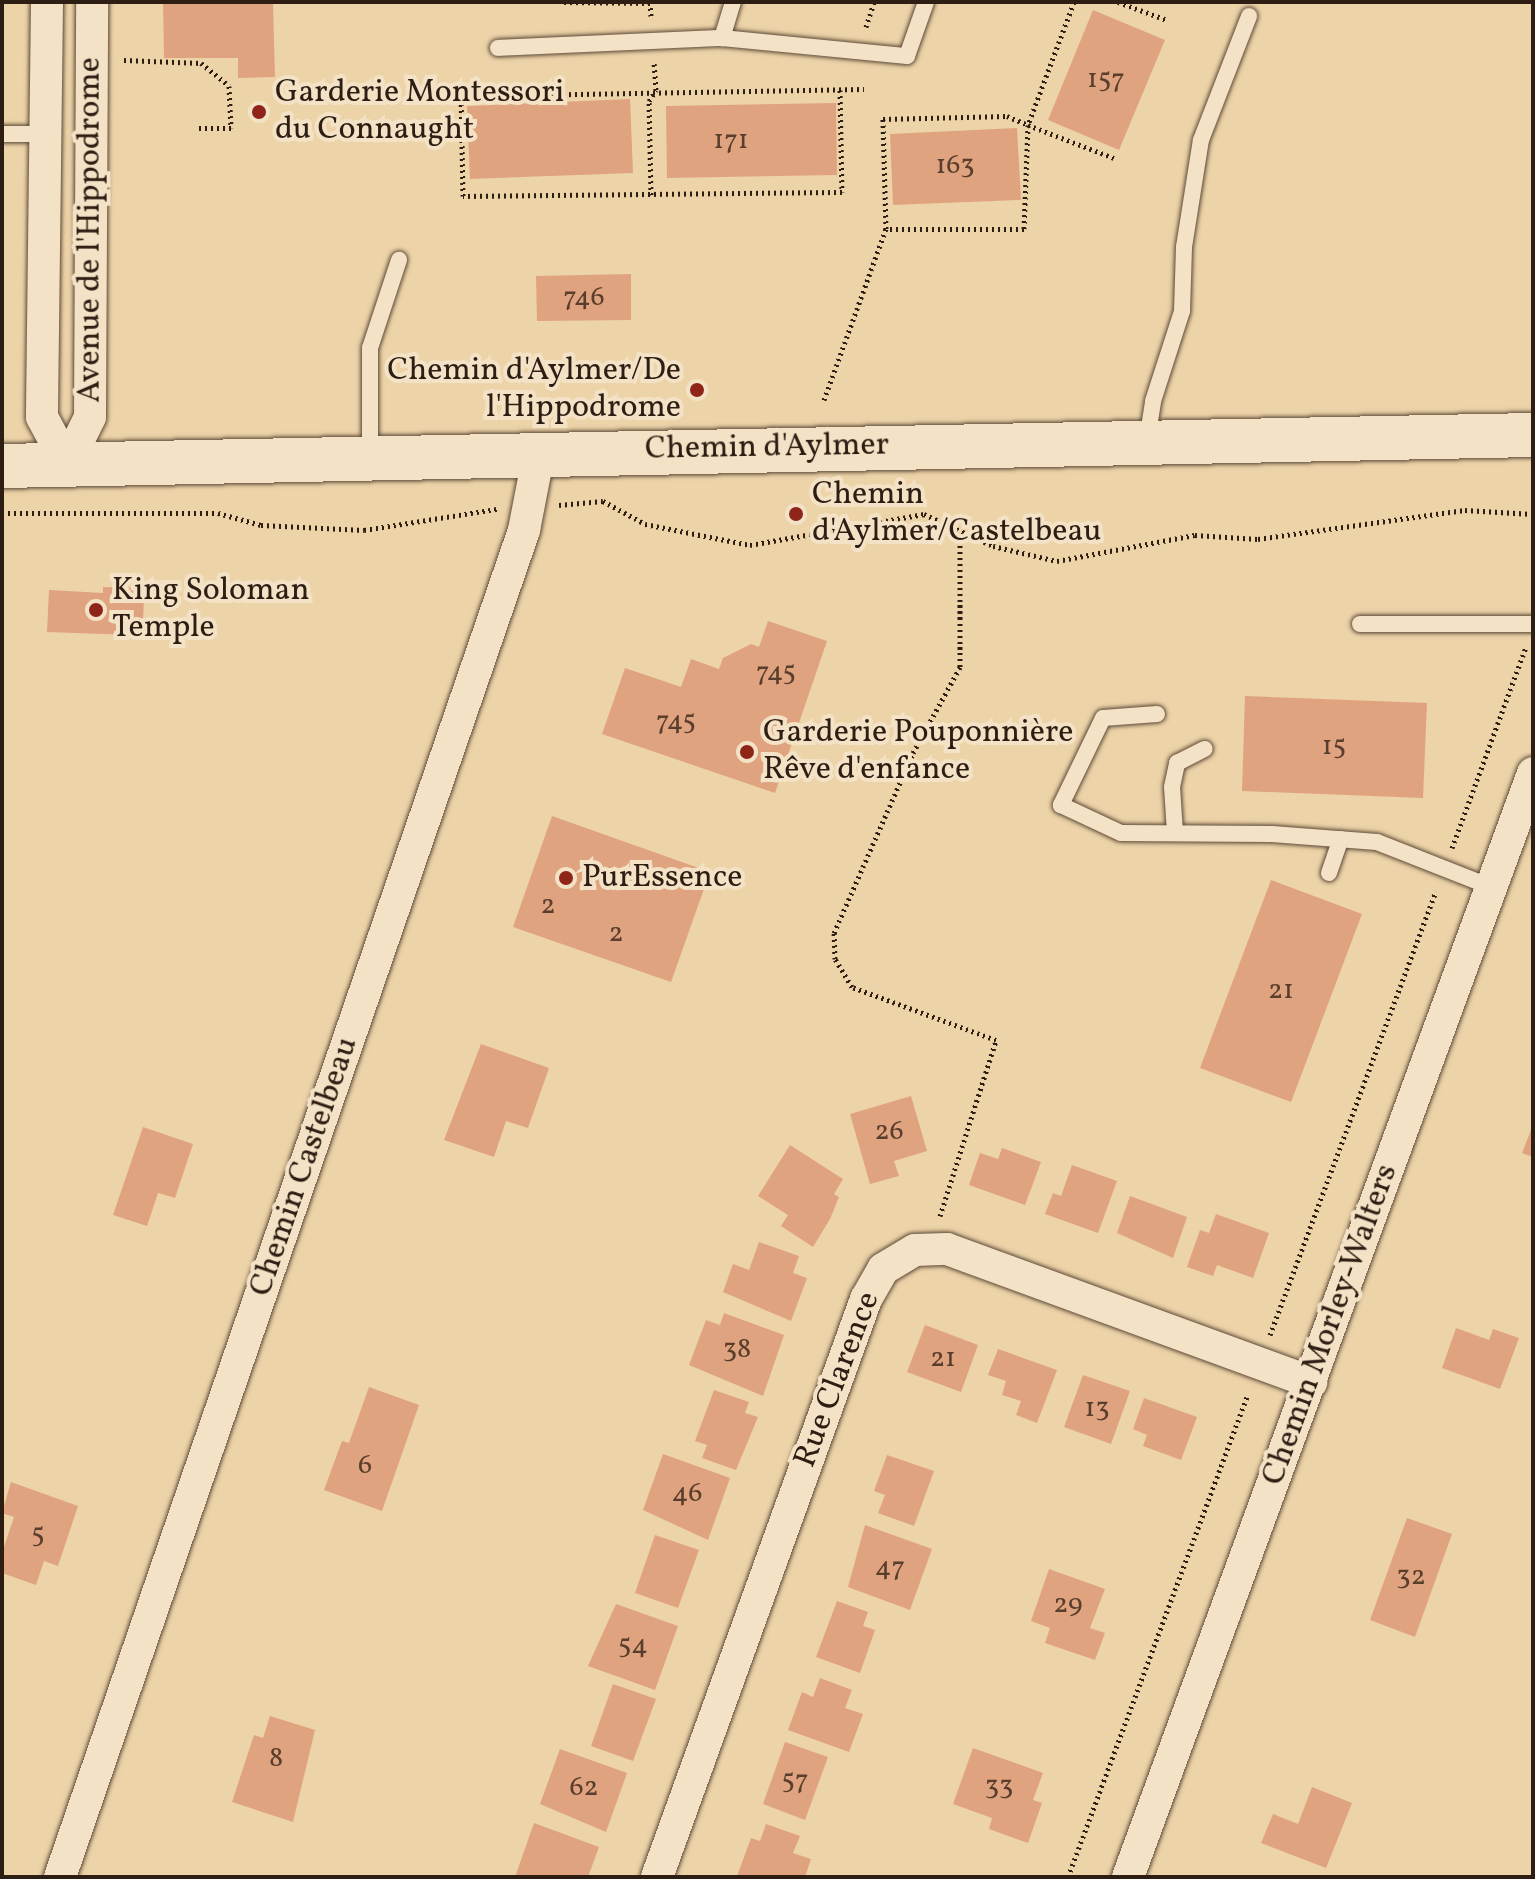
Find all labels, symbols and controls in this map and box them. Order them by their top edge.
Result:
street label: Avenue de l'Hippodrome [72,57,110,403]
house number: 157 [1087,63,1125,97]
place label: Garderie Montessori du Connaught [275,75,564,150]
marker: Garderie Montessori du Connaught [250,103,268,121]
house number: 171 [713,124,749,158]
house number: 163 [935,149,975,183]
house number: 746 [563,281,605,315]
place label: Chemin d'Aylmer/De l'Hippodrome [387,353,681,428]
marker: Chemin d'Aylmer/De l'Hippodrome [688,381,706,399]
street label: Chemin d'Aylmer [645,427,889,469]
place label: Chemin d'Aylmer/Castelbeau [812,477,1101,552]
marker: Chemin d'Aylmer/Castelbeau [787,505,805,523]
place label: King Soloman Temple [112,573,310,648]
marker: King Soloman Temple [87,601,105,619]
house number: 745 [756,656,796,690]
house number: 745 [656,705,696,739]
place label: Garderie Pouponnière Rêve d'enfance [763,715,1074,790]
house number: 15 [1322,730,1346,764]
marker: Garderie Pouponnière Rêve d'enfance [738,743,756,761]
place label: PurEssence [582,859,742,897]
marker: PurEssence [557,869,575,887]
house number: 2 [540,889,556,923]
house number: 2 [608,917,624,951]
house number: 21 [1268,974,1294,1008]
street label: Chemin Castelbeau [243,1032,367,1302]
house number: 26 [874,1115,904,1149]
street label: Chemin Morley-Walters [1255,1159,1407,1491]
street label: Rue Clarence [787,1287,889,1473]
house number: 38 [723,1333,751,1367]
house number: 21 [930,1342,956,1376]
house number: 13 [1084,1392,1110,1426]
house number: 6 [358,1449,372,1483]
house number: 46 [672,1477,702,1511]
house number: 5 [31,1518,45,1552]
house number: 47 [875,1551,905,1585]
house number: 32 [1396,1560,1426,1594]
house number: 29 [1053,1588,1083,1622]
house number: 54 [618,1629,648,1663]
house number: 8 [269,1742,283,1776]
house number: 57 [781,1764,809,1798]
house number: 33 [985,1770,1013,1804]
house number: 62 [569,1771,599,1805]

